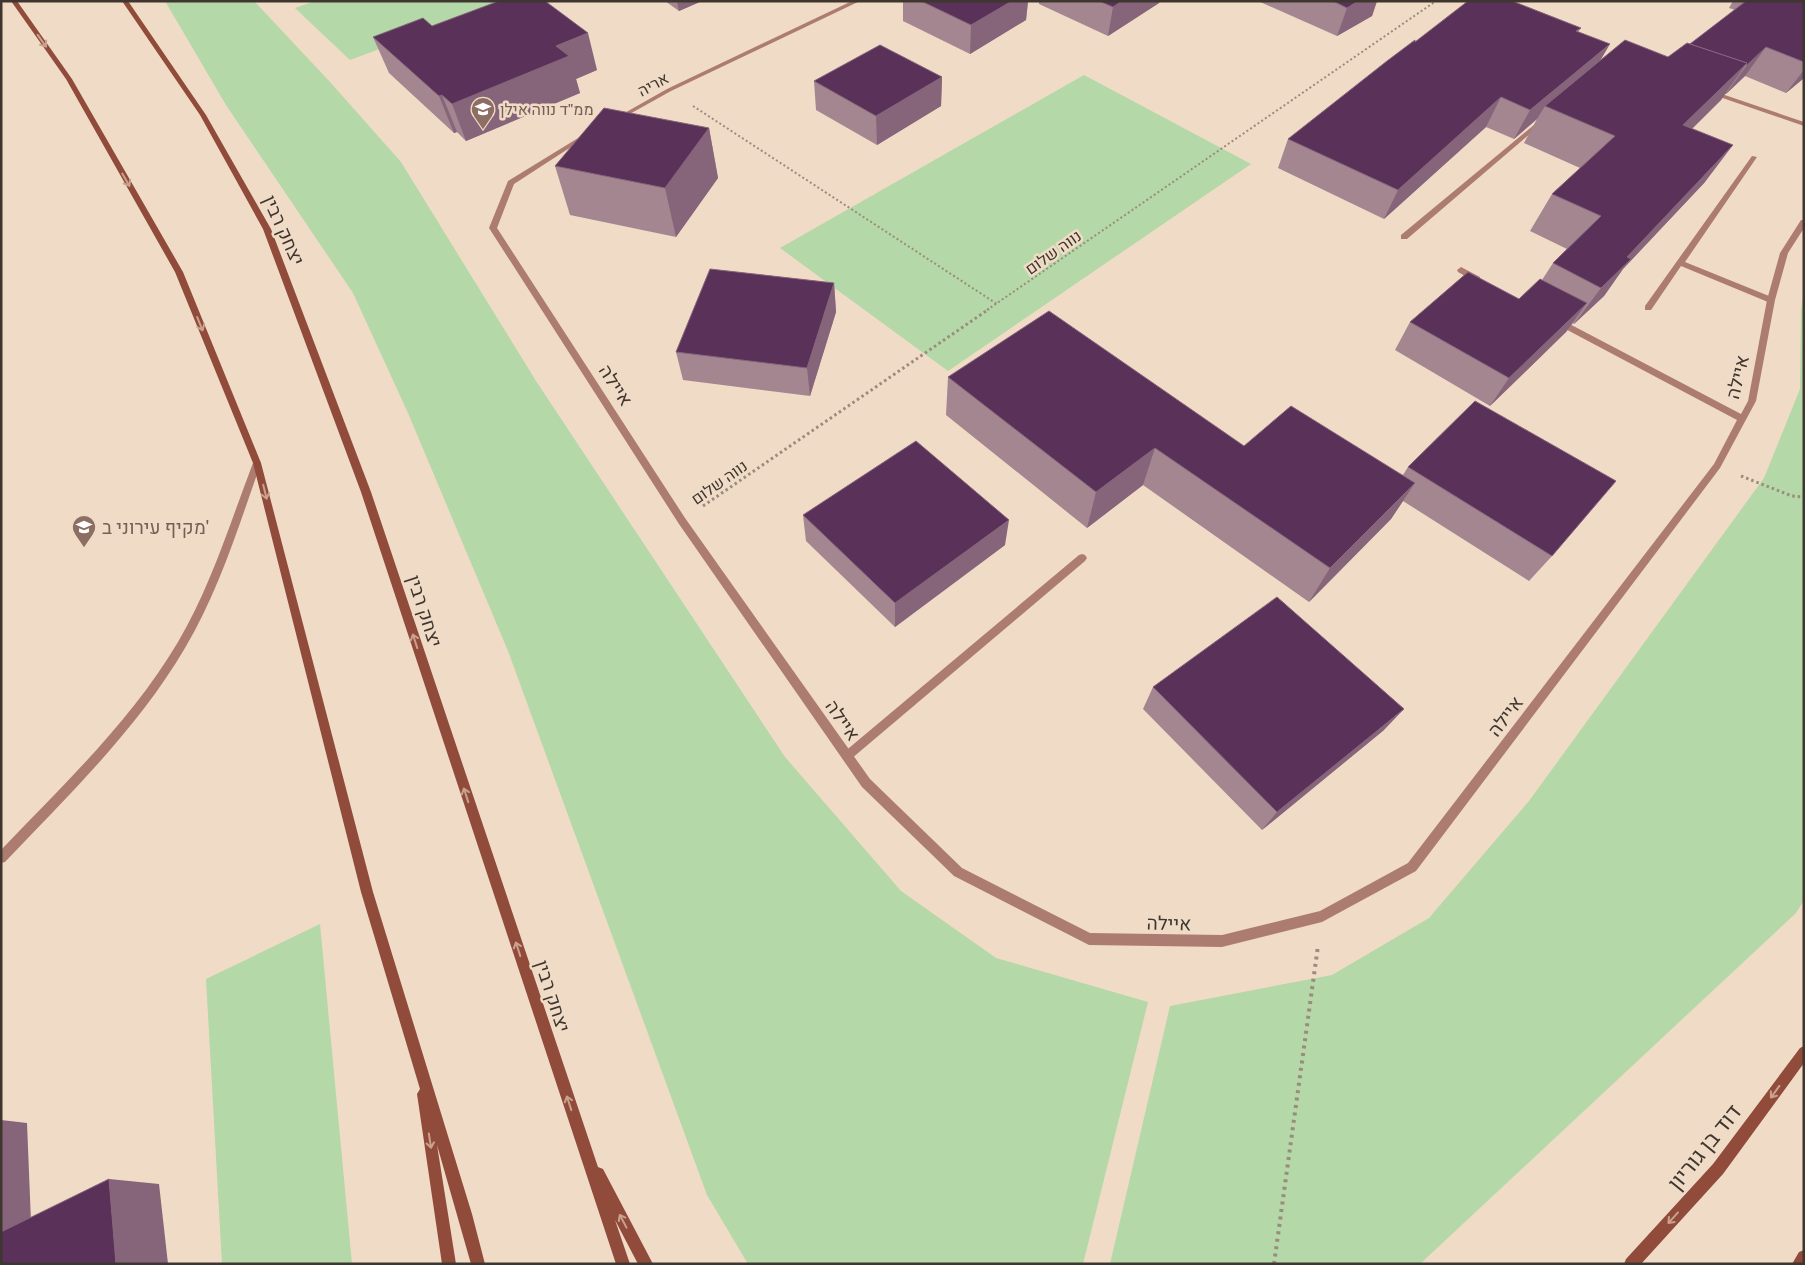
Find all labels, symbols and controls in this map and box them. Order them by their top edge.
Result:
one-way arrow [37,34,47,48]
street label: אריה [634,68,672,100]
school or university icon: ממ"ד נווה אילן [470,96,496,130]
place label: ממ"ד נווה אילן [500,100,594,119]
one-way arrow [122,172,132,186]
street label: יצחק רבין [258,192,309,269]
street label: נווה שלום [1022,226,1085,279]
one-way arrow [196,316,206,331]
street label: איילה [1721,353,1754,402]
street label: איילה [594,360,637,410]
street label: נווה שלום [688,456,751,509]
one-way arrow [260,483,270,499]
school or university icon: מקיף עירוני ב' [71,514,97,548]
place label: מקיף עירוני ב' [102,516,209,539]
street label: יצחק רבין [402,572,447,650]
one-way arrow [410,633,419,649]
street label: איילה [1483,692,1528,741]
street label: איילה [820,695,865,745]
one-way arrow [461,787,471,803]
street label: איילה [1146,912,1191,935]
one-way arrow [513,942,522,957]
street label: יצחק רבין [530,957,575,1035]
one-way arrow [1770,1085,1780,1099]
one-way arrow [564,1096,573,1111]
street label: דוד בן גוריון [1662,1099,1747,1196]
one-way arrow [426,1133,436,1149]
one-way arrow [1667,1212,1679,1224]
one-way arrow [618,1214,627,1229]

